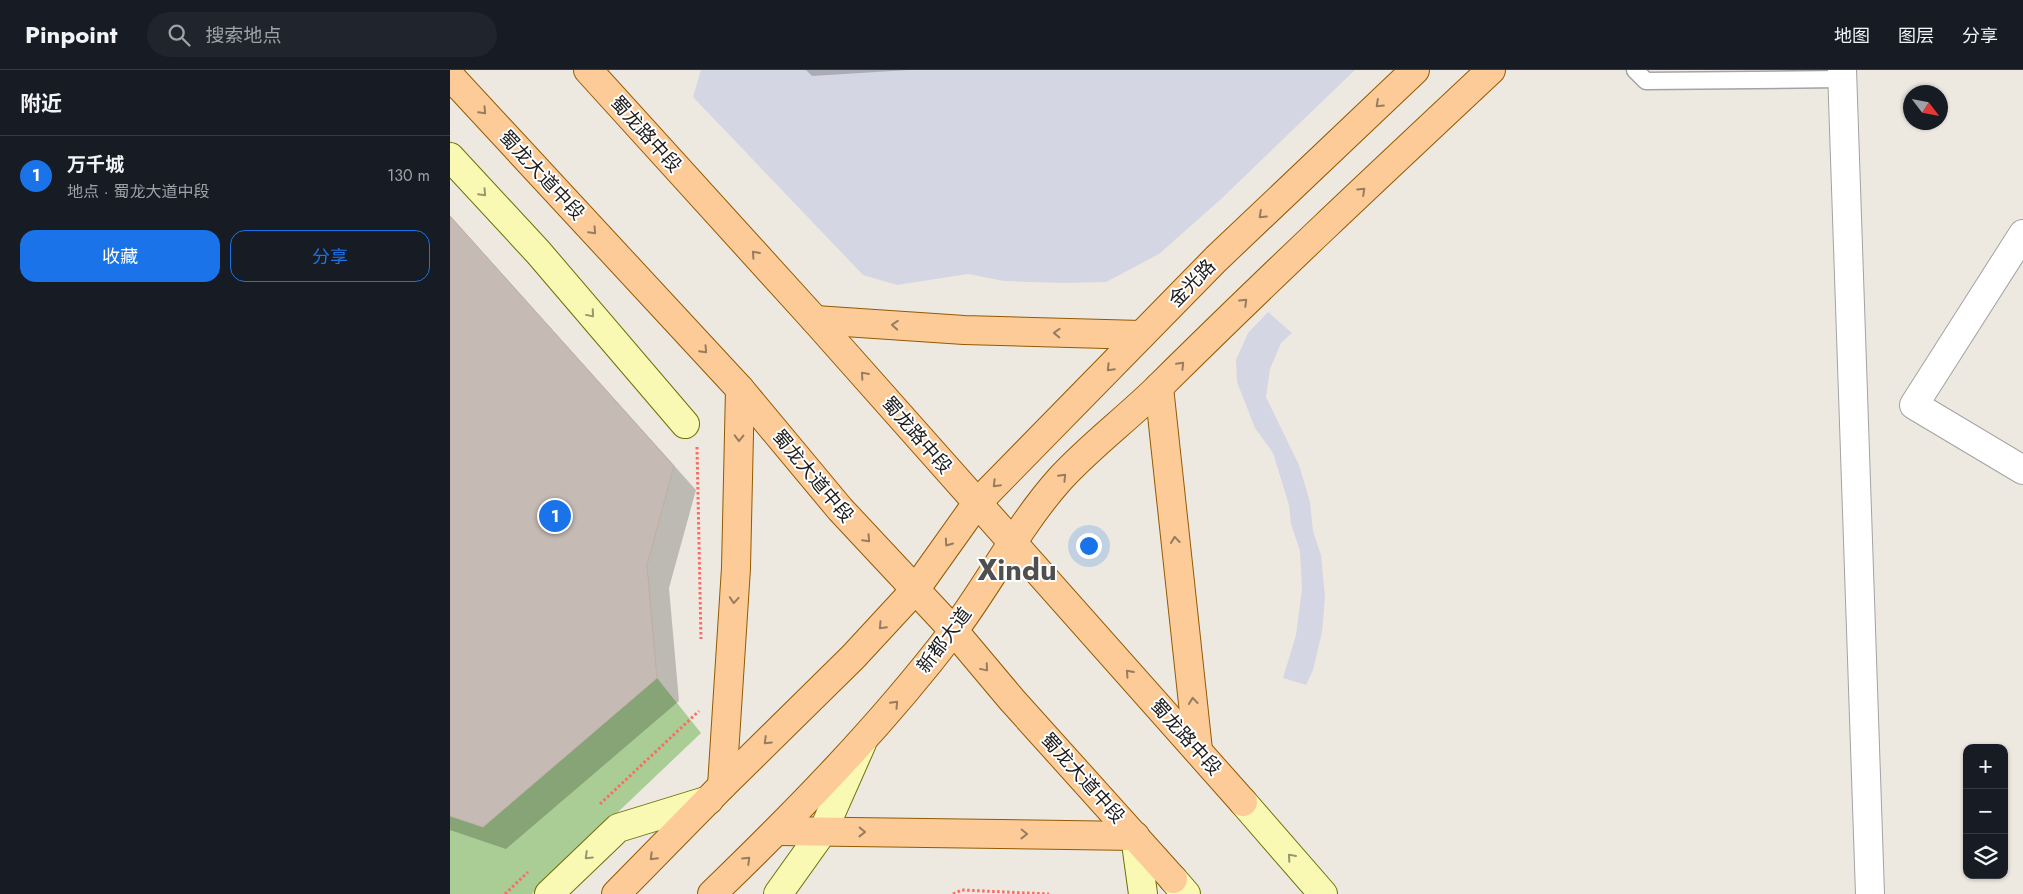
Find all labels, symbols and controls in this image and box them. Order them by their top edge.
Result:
search box [147,12,497,57]
text: Pinpoint [25,17,117,52]
icon: search [165,21,193,49]
text: 搜索地点 [205,22,281,49]
text: 地图 [1834,23,1870,49]
text: 图层 [1898,23,1934,49]
text: 分享 [1962,23,1998,49]
north arrow [1903,85,1948,130]
text: 附近 [20,89,62,119]
street label: 蜀龙路中段 [604,90,688,178]
one-way arrow [1376,98,1385,107]
one-way arrow [477,106,486,115]
street label: 蜀龙大道中段 [493,124,591,226]
text: 万千城 [67,151,124,178]
text: 1 [32,164,40,187]
text: 130 m [387,164,430,187]
text: 地点 · 蜀龙大道中段 [67,180,209,203]
one-way arrow [477,187,486,196]
one-way arrow [1357,188,1366,197]
one-way arrow [1258,209,1267,218]
one-way arrow [587,225,596,234]
button: 收藏 [20,230,220,282]
button: 分享 [230,230,430,282]
one-way arrow [752,250,761,259]
street label: 金光路 [1162,253,1222,313]
one-way arrow [1238,299,1247,308]
one-way arrow [585,309,594,318]
one-way arrow [891,320,899,331]
one-way arrow [1053,328,1061,338]
one-way arrow [698,345,707,354]
one-way arrow [1107,362,1116,371]
one-way arrow [1175,362,1184,371]
one-way arrow [860,371,869,380]
street label: 蜀龙路中段 [876,390,958,480]
street label: 蜀龙大道中段 [766,424,860,528]
one-way arrow [734,434,744,442]
one-way arrow [1057,474,1066,483]
one-way arrow [993,478,1002,487]
pin: 1 [539,497,571,535]
one-way arrow [862,533,871,542]
your location [1076,533,1102,559]
one-way arrow [1170,535,1181,543]
one-way arrow [945,537,954,547]
district label: Xindu [977,549,1057,591]
one-way arrow [729,597,740,605]
street label: 新都大道 [910,602,978,678]
one-way arrow [879,620,888,629]
one-way arrow [980,662,988,671]
one-way arrow [1126,670,1135,679]
street label: 蜀龙路中段 [1144,693,1228,781]
one-way arrow [1188,697,1199,705]
one-way arrow [889,700,898,709]
street label: 蜀龙大道中段 [1035,727,1131,829]
one-way arrow [764,735,773,744]
map controls [1963,744,2008,879]
button: + [1963,744,2008,789]
button: − [1963,789,2008,834]
one-way arrow [858,827,866,837]
one-way arrow [1021,829,1029,839]
button: layers [1963,834,2008,879]
one-way arrow [585,850,594,859]
one-way arrow [650,851,659,860]
one-way arrow [1288,854,1297,863]
one-way arrow [742,857,751,866]

